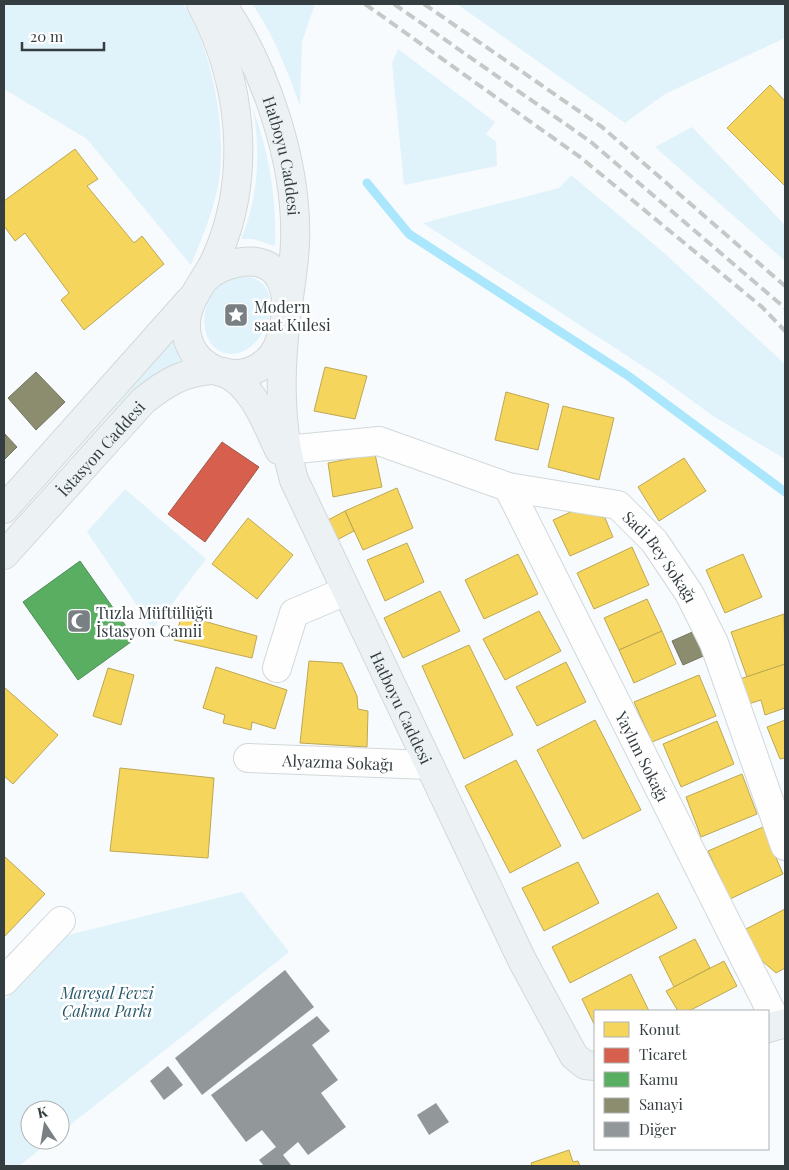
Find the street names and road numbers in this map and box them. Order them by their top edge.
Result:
street label: Hatboyu Caddesi [259,93,305,217]
street label: İstasyon Caddesi [52,396,149,500]
street label: Sadi Bey Sokağı [619,506,703,606]
street label: Hatboyu Caddesi [366,648,438,767]
street label: Yaylım Sokağı [611,706,675,805]
street label: Alyazma Sokağı [281,749,394,774]

